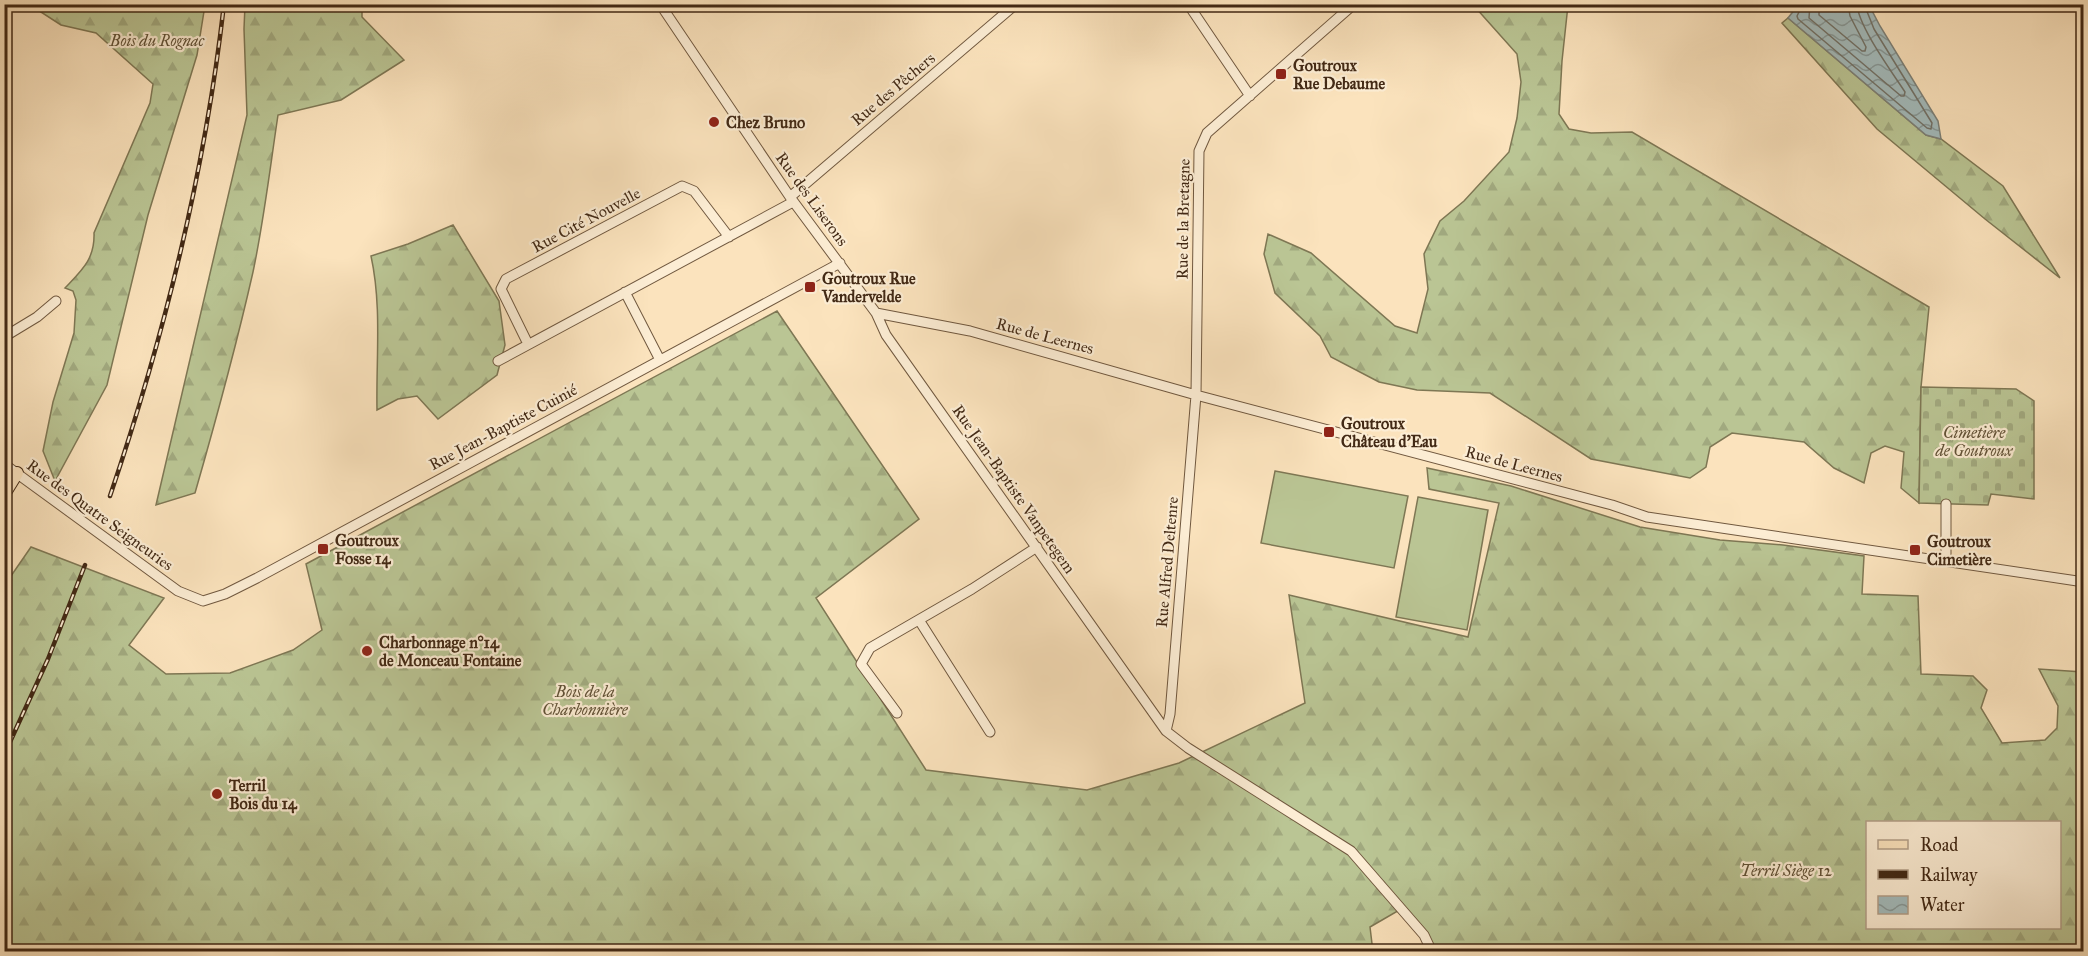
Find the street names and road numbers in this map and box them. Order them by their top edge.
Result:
street label: Rue des Pêchers [847,48,939,129]
street label: Rue des Liserons [772,148,852,250]
street label: Rue de la Bretagne [1172,158,1195,280]
street label: Rue Cité Nouvelle [529,183,644,257]
street label: Rue de Leernes [994,314,1096,358]
street label: Rue Jean-Baptiste Cuinié [426,380,581,475]
street label: Rue Jean-Baptiste Vanpetegem [948,401,1080,578]
street label: Rue de Leernes [1463,442,1565,486]
street label: Rue des Quatre Seigneuries [22,455,177,575]
street label: Rue Alfred Deltenre [1152,495,1182,628]

